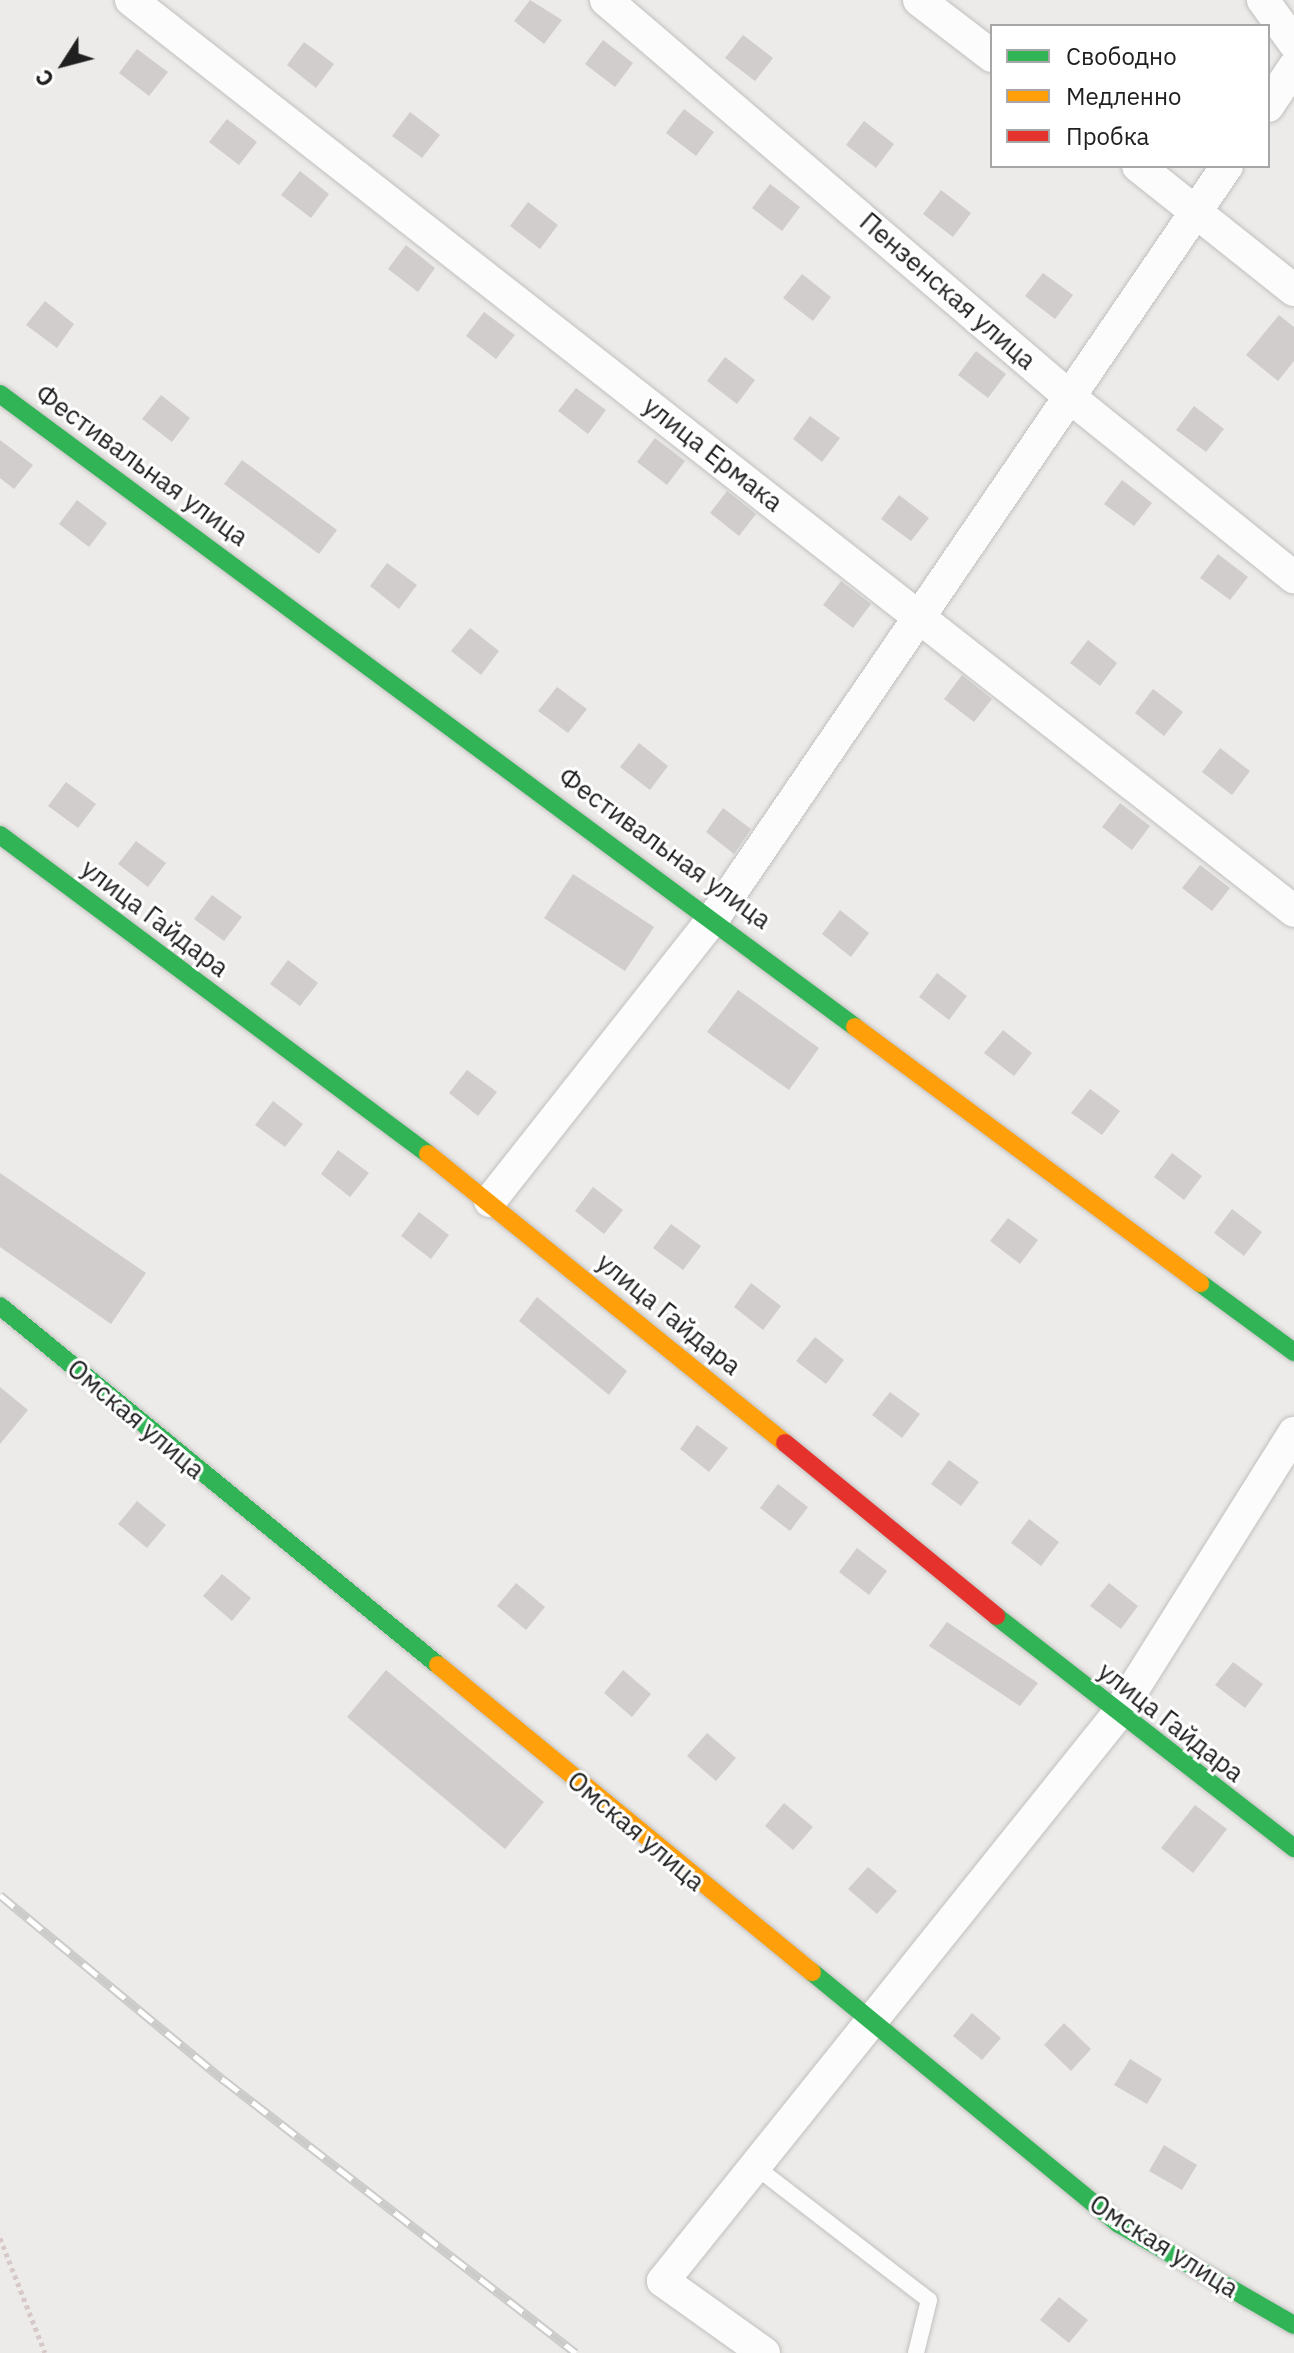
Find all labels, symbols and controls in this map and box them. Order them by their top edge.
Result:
north arrow [24,24,104,104]
legend [990,24,1270,168]
text: Свободно [1066,40,1177,72]
text: С [28,64,60,93]
text: Медленно [1066,80,1182,112]
text: Пробка [1066,120,1149,152]
street label: Пензенская улица [854,206,1042,376]
street label: Фестивальная улица [30,377,254,553]
street label: улица Ермака [637,390,789,518]
street label: Фестивальная улица [553,760,777,936]
street label: улица Гайдара [75,852,235,984]
street label: улица Гайдара [591,1246,747,1382]
street label: Омская улица [61,1353,211,1485]
street label: улица Гайдара [1092,1655,1250,1789]
street label: Омская улица [561,1765,711,1897]
street label: Омская улица [1084,2188,1244,2304]

